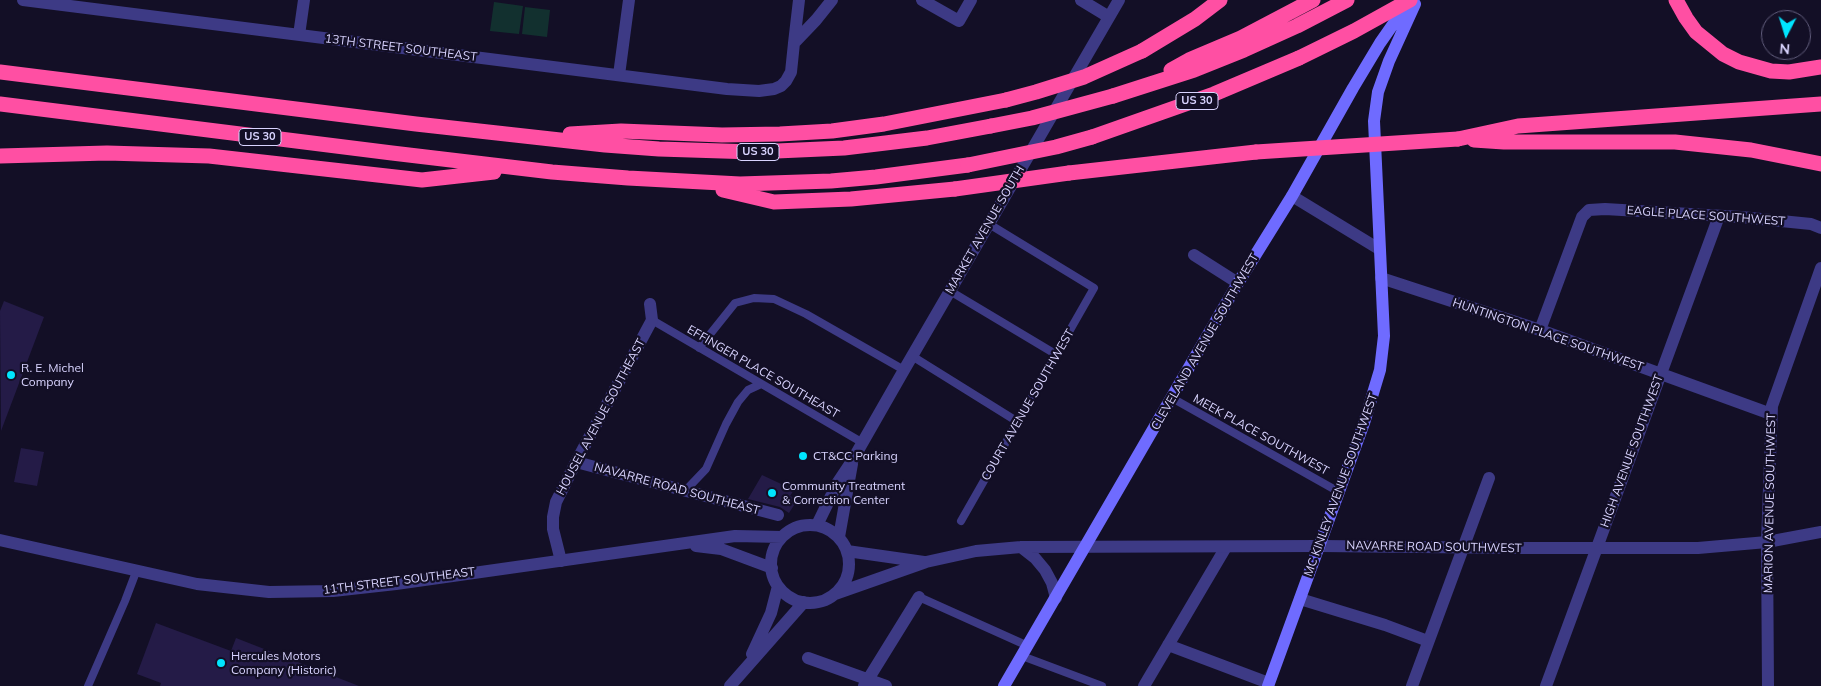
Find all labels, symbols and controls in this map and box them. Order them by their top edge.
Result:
north arrow [1761,10,1811,60]
street label: 13TH STREET SOUTHEAST [324,32,478,64]
text: N [1779,40,1791,58]
road number: US 30 [1176,92,1218,110]
road number: US 30 [239,128,281,146]
road number: US 30 [737,144,779,160]
street label: MARKET AVENUE SOUTH [942,163,1028,297]
street label: EAGLE PLACE SOUTHWEST [1626,203,1786,229]
street label: CLEVELAND AVENUE SOUTHWEST [1148,251,1262,433]
street label: HUNTINGTON PLACE SOUTHWEST [1451,295,1645,375]
street label: EFFINGER PLACE SOUTHEAST [684,322,842,422]
street label: COURT AVENUE SOUTHWEST [979,327,1077,483]
street label: HOUSEL AVENUE SOUTHEAST [554,336,648,498]
place label: R. E. Michel Company [21,361,84,389]
marker: R. E. Michel Company [5,369,17,381]
street label: HIGH AVENUE SOUTHWEST [1598,373,1666,529]
street label: MEEK PLACE SOUTHWEST [1191,392,1331,478]
street label: MC KINLEY AVENUE SOUTHWEST [1301,392,1381,578]
street label: MARION AVENUE SOUTHWEST [1761,413,1779,593]
place label: CT&CC Parking [813,449,898,463]
marker: CT&CC Parking [797,450,809,462]
street label: NAVARRE ROAD SOUTHEAST [593,460,761,518]
place label: Community Treatment & Correction Center [782,479,905,507]
marker: Community Treatment & Correction Center [766,487,778,499]
street label: NAVARRE ROAD SOUTHWEST [1346,538,1522,556]
street label: 11TH STREET SOUTHEAST [322,565,476,597]
place label: Hercules Motors Company (Historic) [231,649,337,677]
marker: Hercules Motors Company (Historic) [215,657,227,669]

